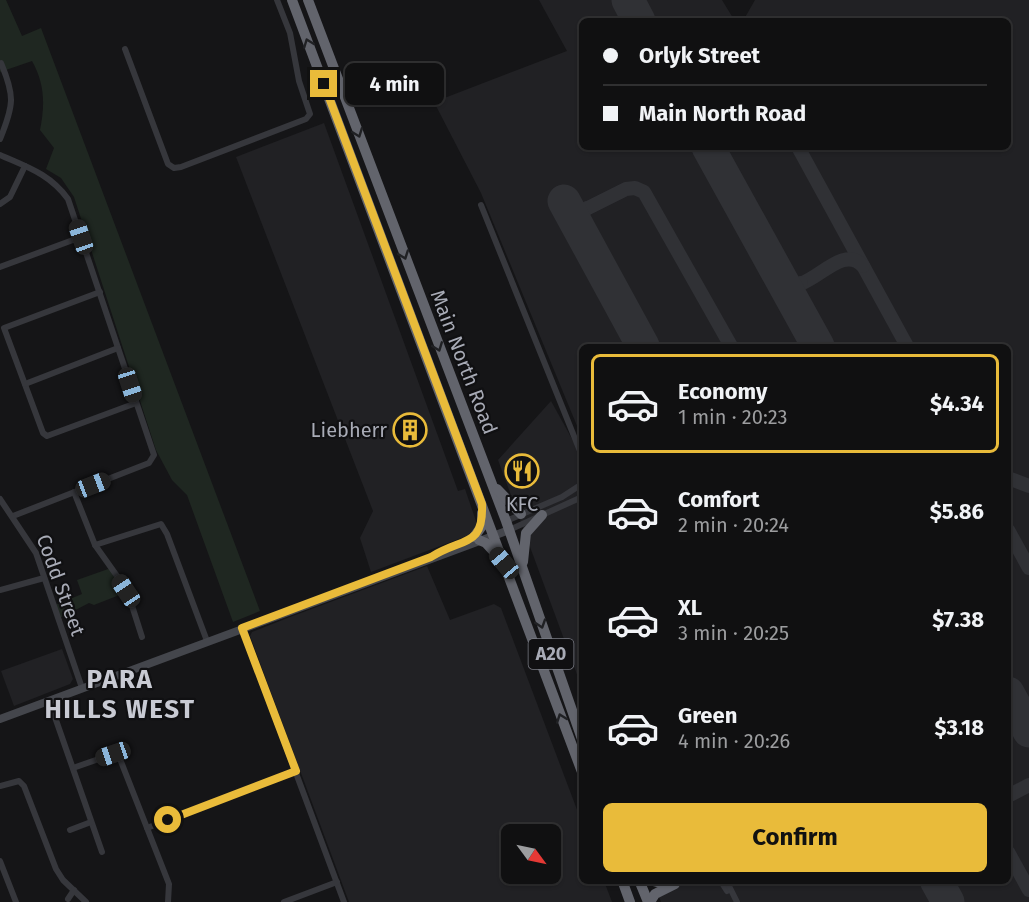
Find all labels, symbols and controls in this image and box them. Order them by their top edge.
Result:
one-way arrow [303,38,315,49]
text: Orlyk Street [639,42,760,69]
callout: 4 min [345,63,444,105]
route end [310,70,337,97]
text: 4 min [369,72,420,96]
text: Main North Road [639,100,806,127]
one-way arrow [351,127,363,138]
car [67,217,95,257]
one-way arrow [396,249,409,260]
street label: Main North Road [425,286,503,438]
one-way arrow [431,342,444,352]
car [116,365,144,405]
icon: car [606,377,660,431]
text: Economy [678,378,767,405]
text: $4.34 [930,390,984,417]
text: 1 min · 20:23 [678,405,788,429]
building icon: Liebherr [392,412,428,448]
place label: Liebherr [311,418,387,442]
restaurant icon: KFC [504,453,540,489]
car [73,470,113,500]
icon: car [606,485,660,539]
text: Comfort [678,486,759,513]
place label: KFC [506,492,538,516]
text: $5.86 [930,498,984,525]
text: 2 min · 20:24 [678,513,789,537]
street label: Codd Street [32,531,91,640]
car [486,543,522,583]
car [108,571,144,611]
icon: car [606,593,660,647]
text: XL [678,594,702,621]
text: $7.38 [932,606,984,633]
one-way arrow [534,618,546,628]
text: 3 min · 20:25 [678,621,789,645]
road number: A20 [528,639,574,669]
district label: PARA HILLS WEST [44,664,196,725]
icon: car [606,701,660,755]
text: Green [678,702,737,729]
one-way arrow [556,713,569,723]
text: $3.18 [934,714,984,741]
text: 4 min · 20:26 [678,729,790,753]
car [93,740,133,768]
button: Confirm [603,803,987,872]
route start [154,806,181,833]
north arrow [501,824,561,884]
map controls [501,824,561,884]

